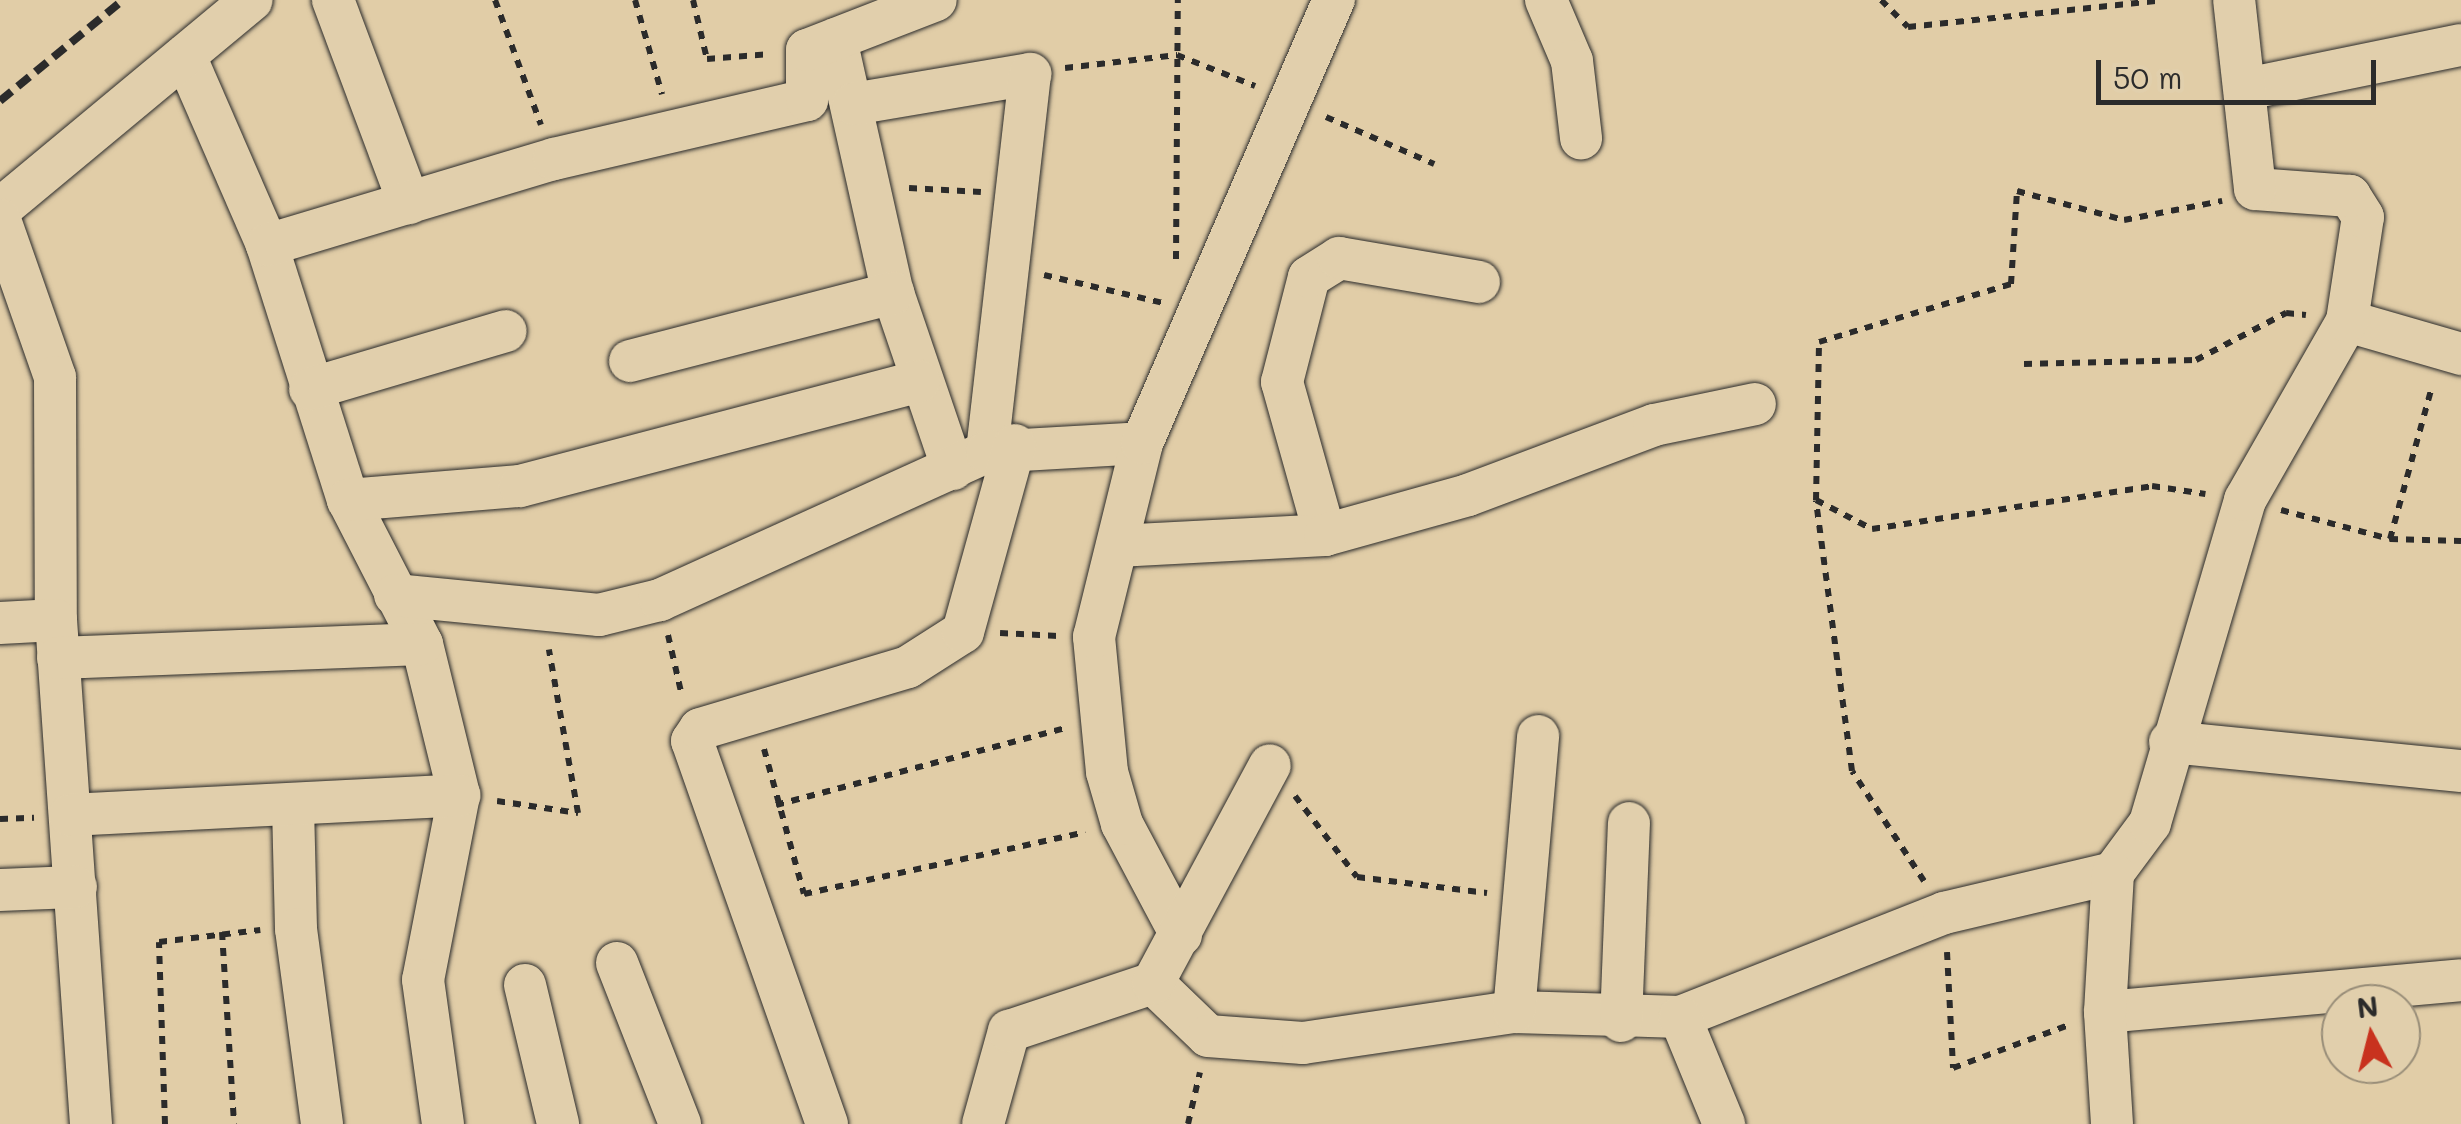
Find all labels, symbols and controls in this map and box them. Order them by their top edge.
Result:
scale bar [2101,40,2381,102]
text: 50 m [2113,57,2183,97]
north arrow [2321,984,2421,1084]
text: N [2355,987,2380,1025]

